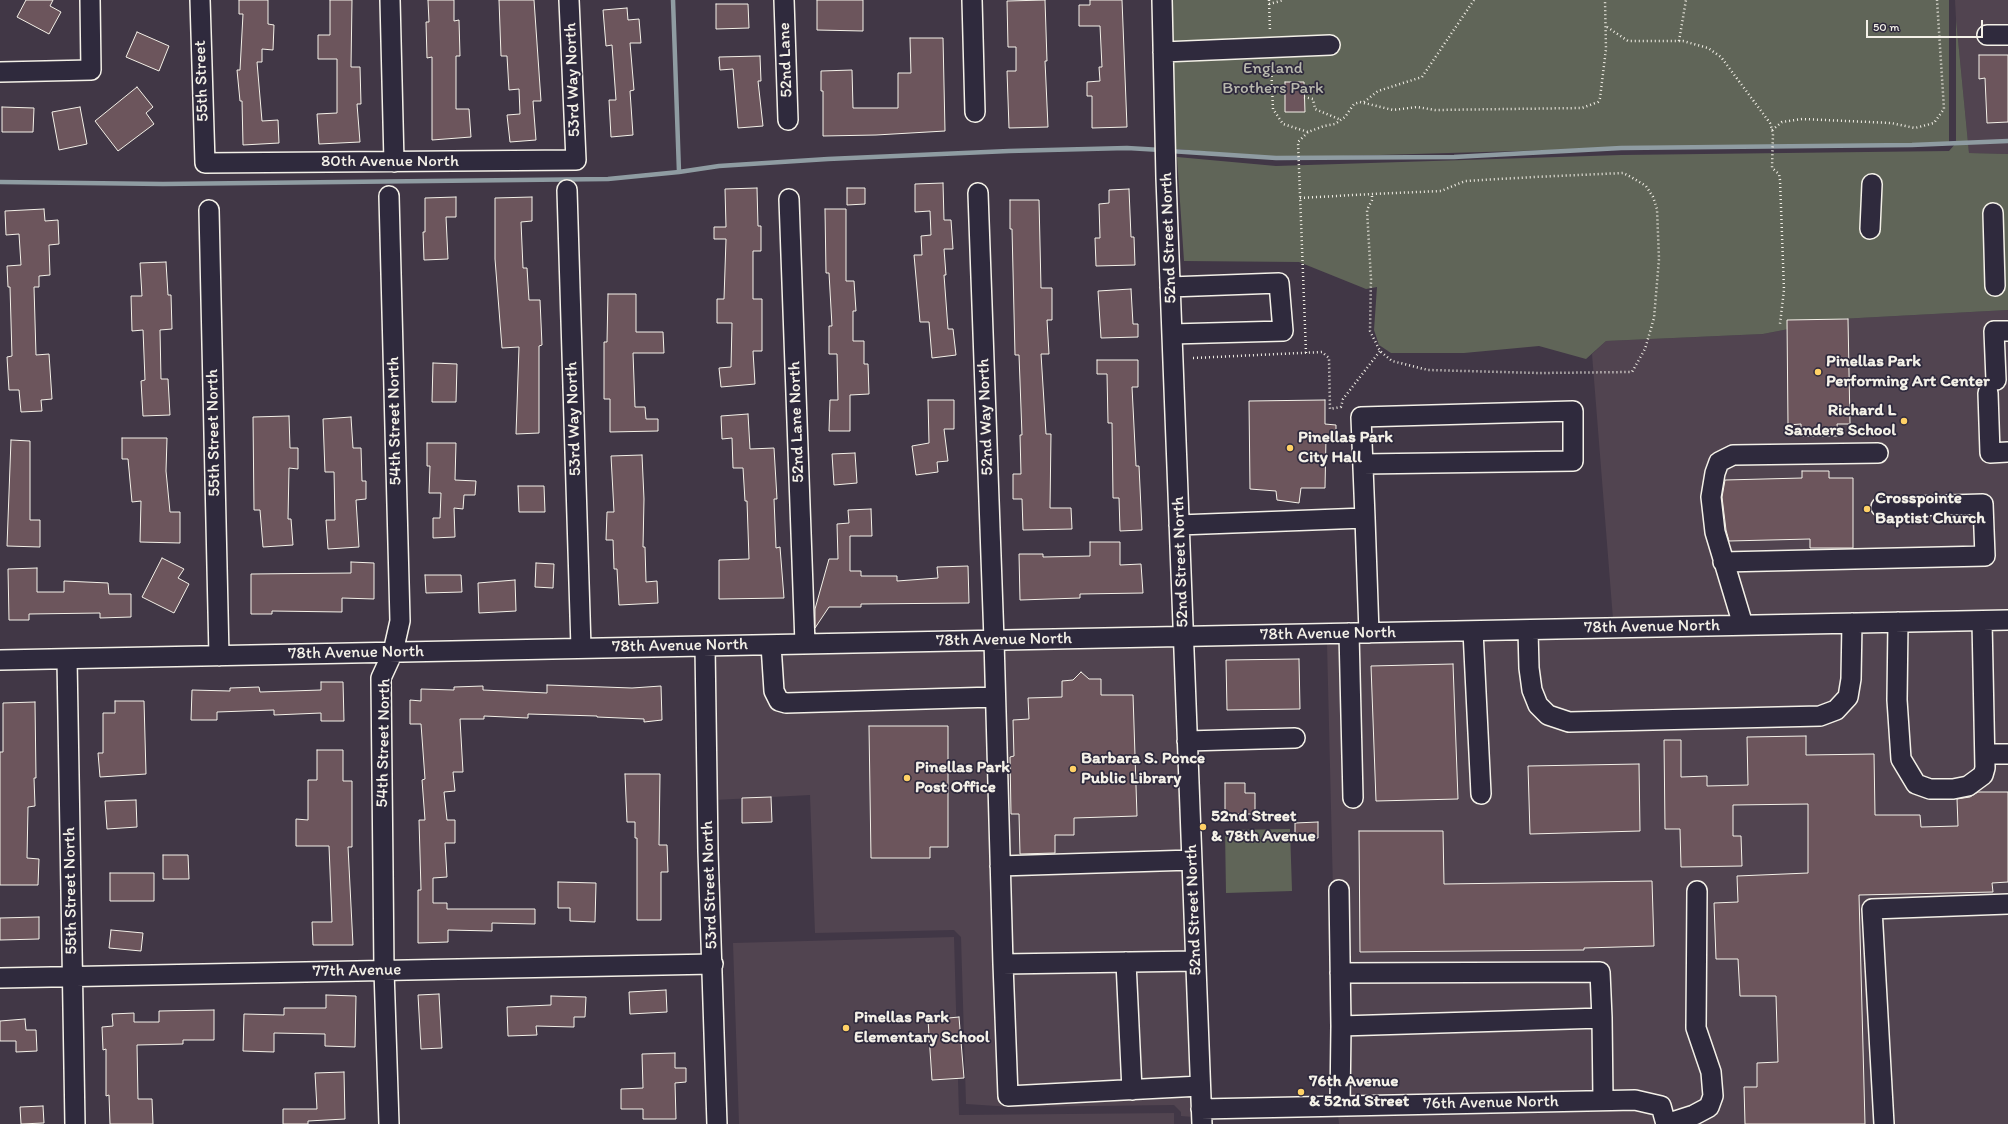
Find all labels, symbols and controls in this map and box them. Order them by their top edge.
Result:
scale bar [1868,12,1985,38]
text: 50 m [1873,20,1899,34]
street label: 53rd Way North [561,22,585,138]
street label: 52nd Lane [774,22,798,98]
street label: 55th Street [190,40,214,122]
park label: England Brothers Park [1222,59,1324,99]
street label: 80th Avenue North [321,152,459,172]
street label: 52nd Street North [1157,172,1181,304]
place label: Pinellas Park Performing Art Center [1826,352,1990,392]
street label: 54th Street North [384,356,406,486]
street label: 52nd Way North [974,358,998,476]
street label: 53rd Way North [562,361,586,477]
street label: 52nd Lane North [785,361,809,483]
marker: Pinellas Park Performing Art Center [1813,367,1823,377]
street label: 55th Street North [203,369,225,497]
place label: Richard L Sanders School [1784,401,1896,441]
marker: Richard L Sanders School [1899,416,1909,426]
place label: Pinellas Park City Hall [1298,428,1393,468]
marker: Pinellas Park City Hall [1285,443,1295,453]
place label: Crosspointe Baptist Church [1875,489,1985,529]
street label: 52nd Street North [1169,496,1193,628]
marker: Crosspointe Baptist Church [1862,504,1872,514]
street label: 78th Avenue North [1584,616,1720,638]
street label: 78th Avenue North [1260,623,1396,645]
street label: 78th Avenue North [936,629,1072,651]
street label: 78th Avenue North [612,635,748,657]
street label: 78th Avenue North [288,642,424,664]
street label: 54th Street North [373,678,395,808]
place label: Barbara S. Ponce Public Library [1081,749,1205,789]
place label: Pinellas Park Post Office [915,758,1010,798]
marker: Barbara S. Ponce Public Library [1068,764,1078,774]
marker: Pinellas Park Post Office [902,773,912,783]
place label: 52nd Street & 78th Avenue [1211,807,1316,847]
street label: 53rd Street North [698,820,722,950]
marker: 52nd Street & 78th Avenue [1198,822,1208,832]
street label: 55th Street North [60,827,82,955]
street label: 52nd Street North [1182,844,1206,976]
street label: 77th Avenue [312,960,402,982]
place label: Pinellas Park Elementary School [854,1008,990,1048]
marker: Pinellas Park Elementary School [841,1023,851,1033]
place label: 76th Avenue & 52nd Street [1309,1072,1409,1112]
marker: 76th Avenue & 52nd Street [1296,1087,1306,1097]
street label: 76th Avenue North [1423,1092,1559,1114]

